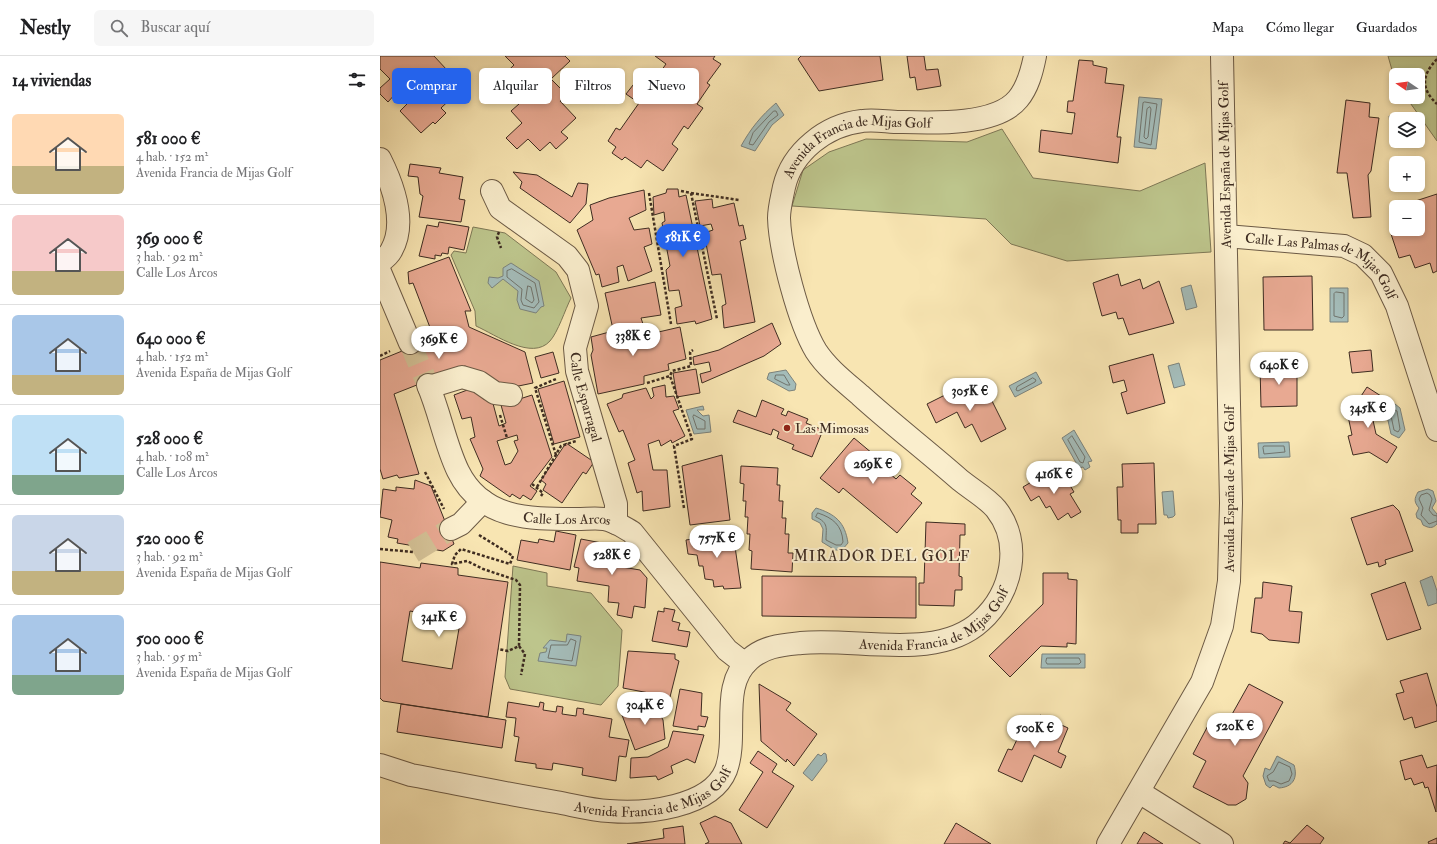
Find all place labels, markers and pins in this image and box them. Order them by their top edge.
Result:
pin: 581K € [650,224,716,258]
pin: 338K € [600,323,666,357]
pin: 369K € [406,326,472,360]
pin: 640K € [1246,352,1312,386]
pin: 305K € [937,378,1003,412]
pin: 345K € [1335,395,1401,429]
place label: Las Mimosas [795,420,869,437]
marker: Las Mimosas [782,423,792,433]
pin: 269K € [840,451,906,485]
pin: 416K € [1021,461,1087,495]
pin: 757K € [684,525,750,559]
pin: 528K € [579,542,645,576]
pin: 341K € [406,604,472,638]
pin: 304K € [612,692,678,726]
pin: 520K € [1202,713,1268,747]
pin: 500K € [1002,715,1068,749]

